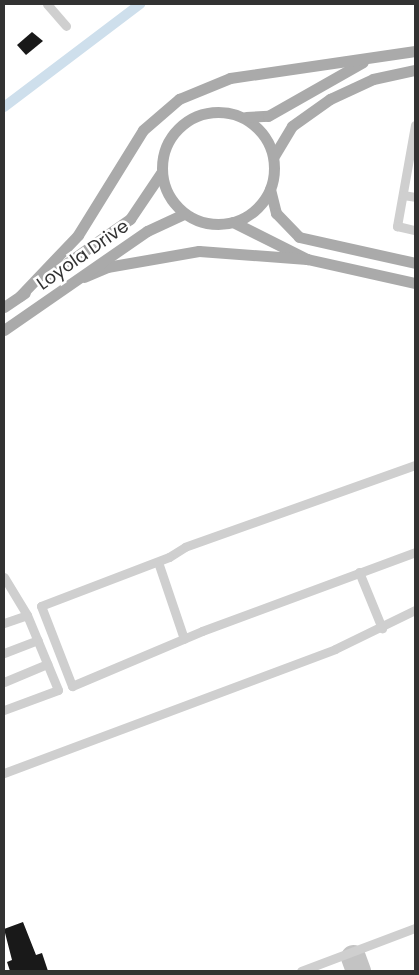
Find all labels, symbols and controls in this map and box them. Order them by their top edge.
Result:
street label: Loyola Drive [33,215,133,295]

